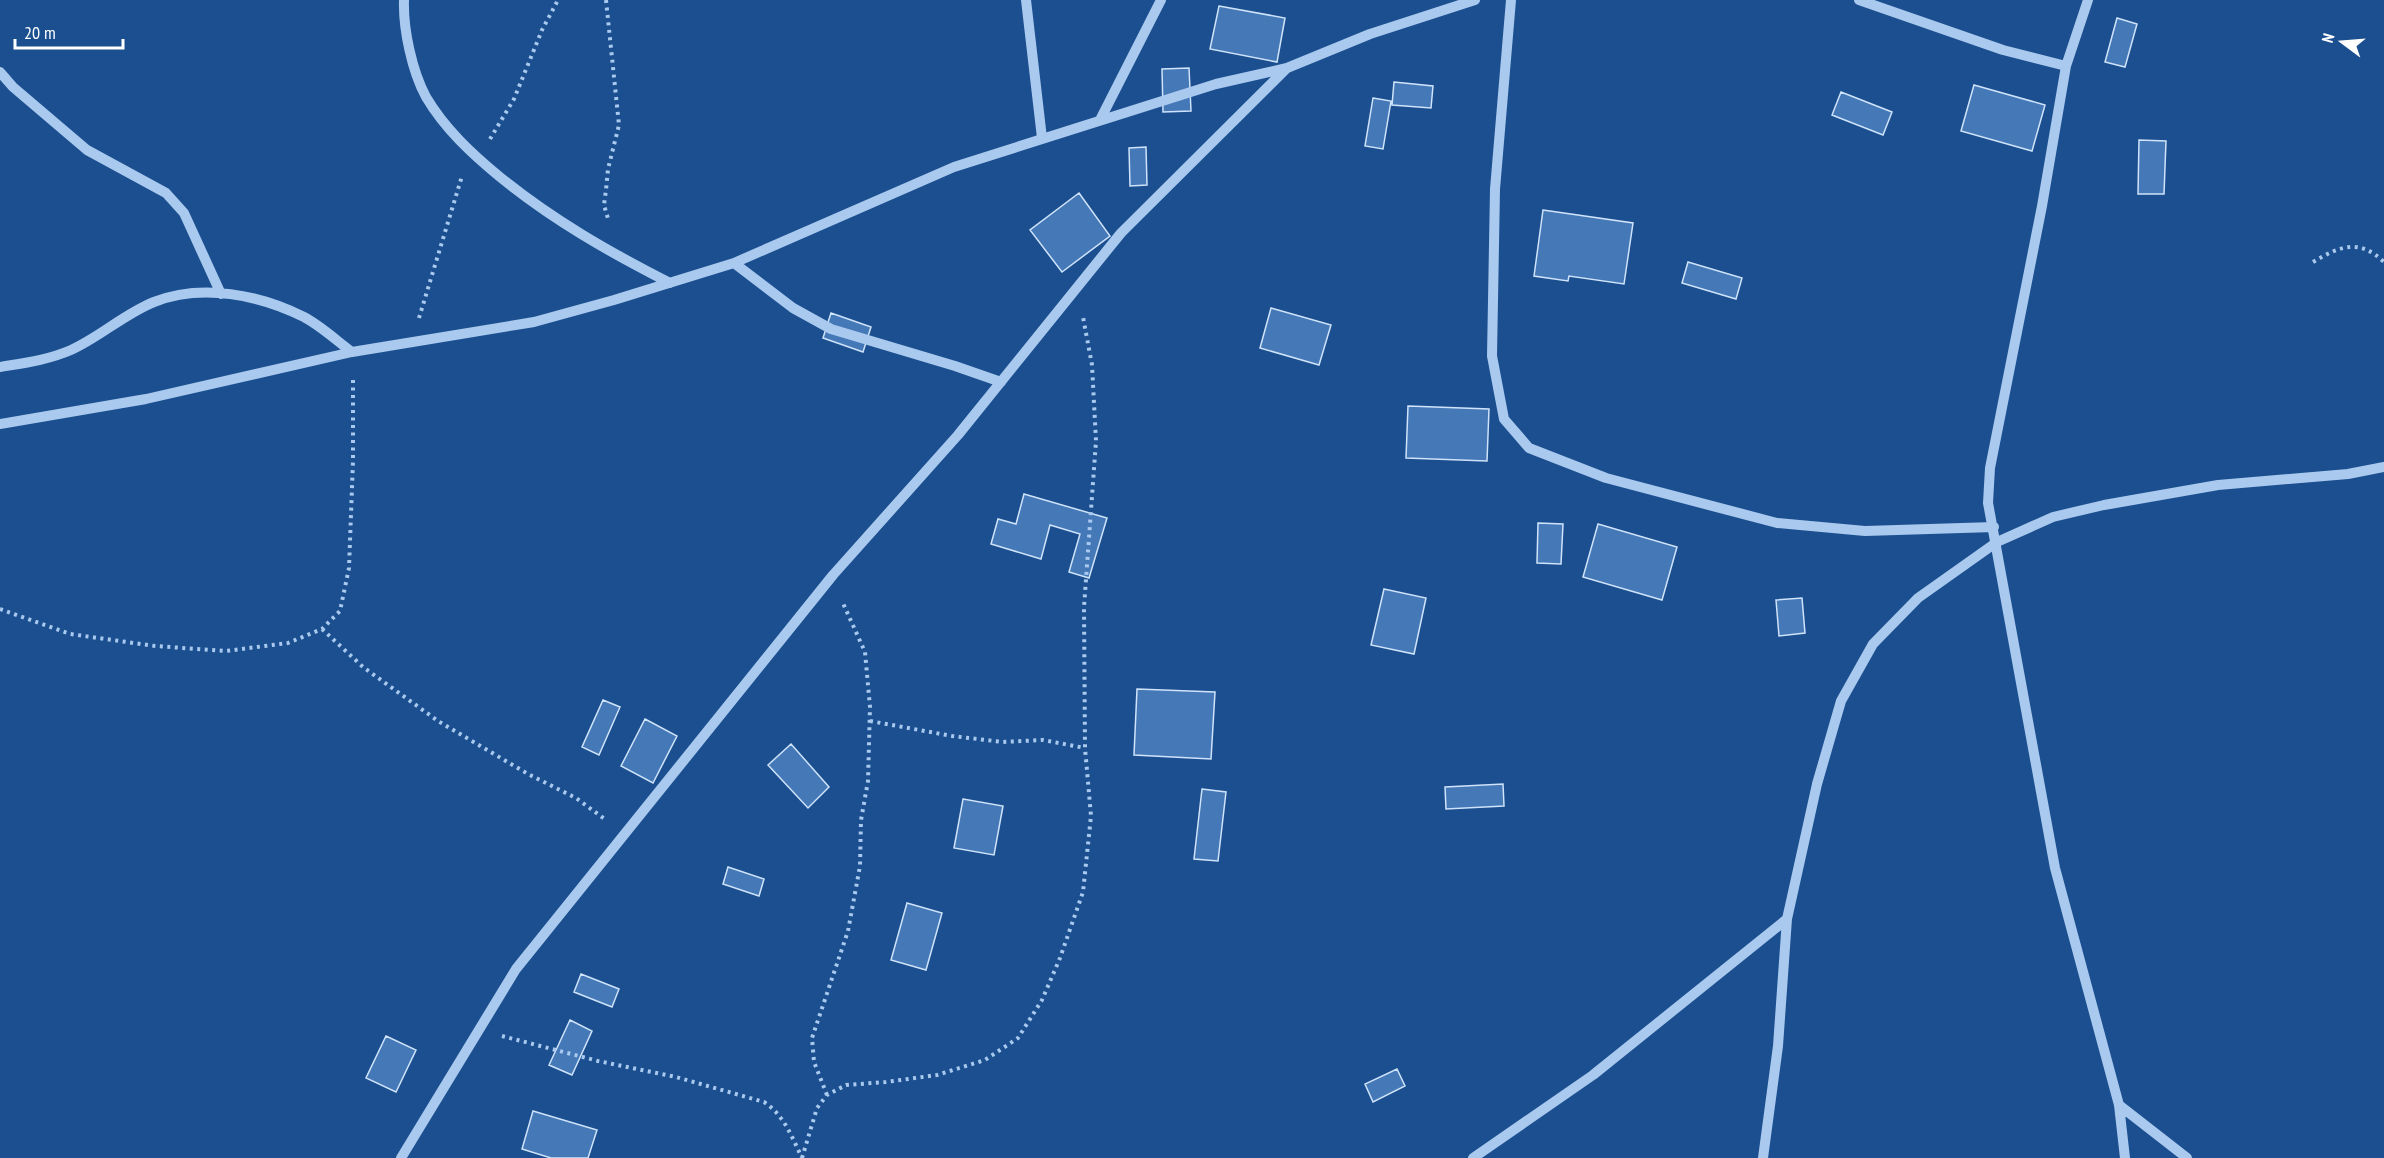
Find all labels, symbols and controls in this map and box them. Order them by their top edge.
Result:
scale bar [15,12,123,50]
north arrow [2312,12,2372,72]
text: 20 m [24,21,56,44]
text: N [2317,31,2338,45]

